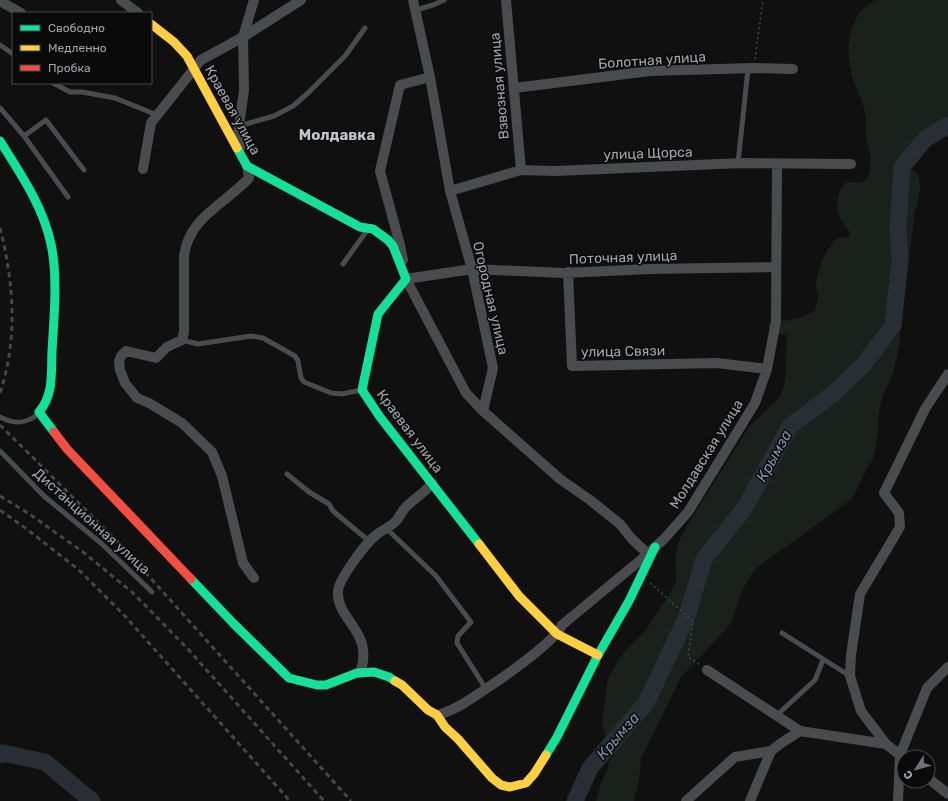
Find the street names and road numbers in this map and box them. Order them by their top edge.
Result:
street label: Взвозная улица [486,32,513,140]
street label: Болотная улица [598,48,706,73]
street label: Краевая улица [201,62,264,158]
street label: улица Щорса [603,143,693,164]
street label: Огородная улица [469,240,512,356]
street label: Поточная улица [568,247,678,268]
street label: улица Связи [581,342,665,361]
street label: Краевая улица [373,386,446,476]
street label: Молдавская улица [666,397,747,512]
street label: Дистанционная улица [30,465,153,578]

